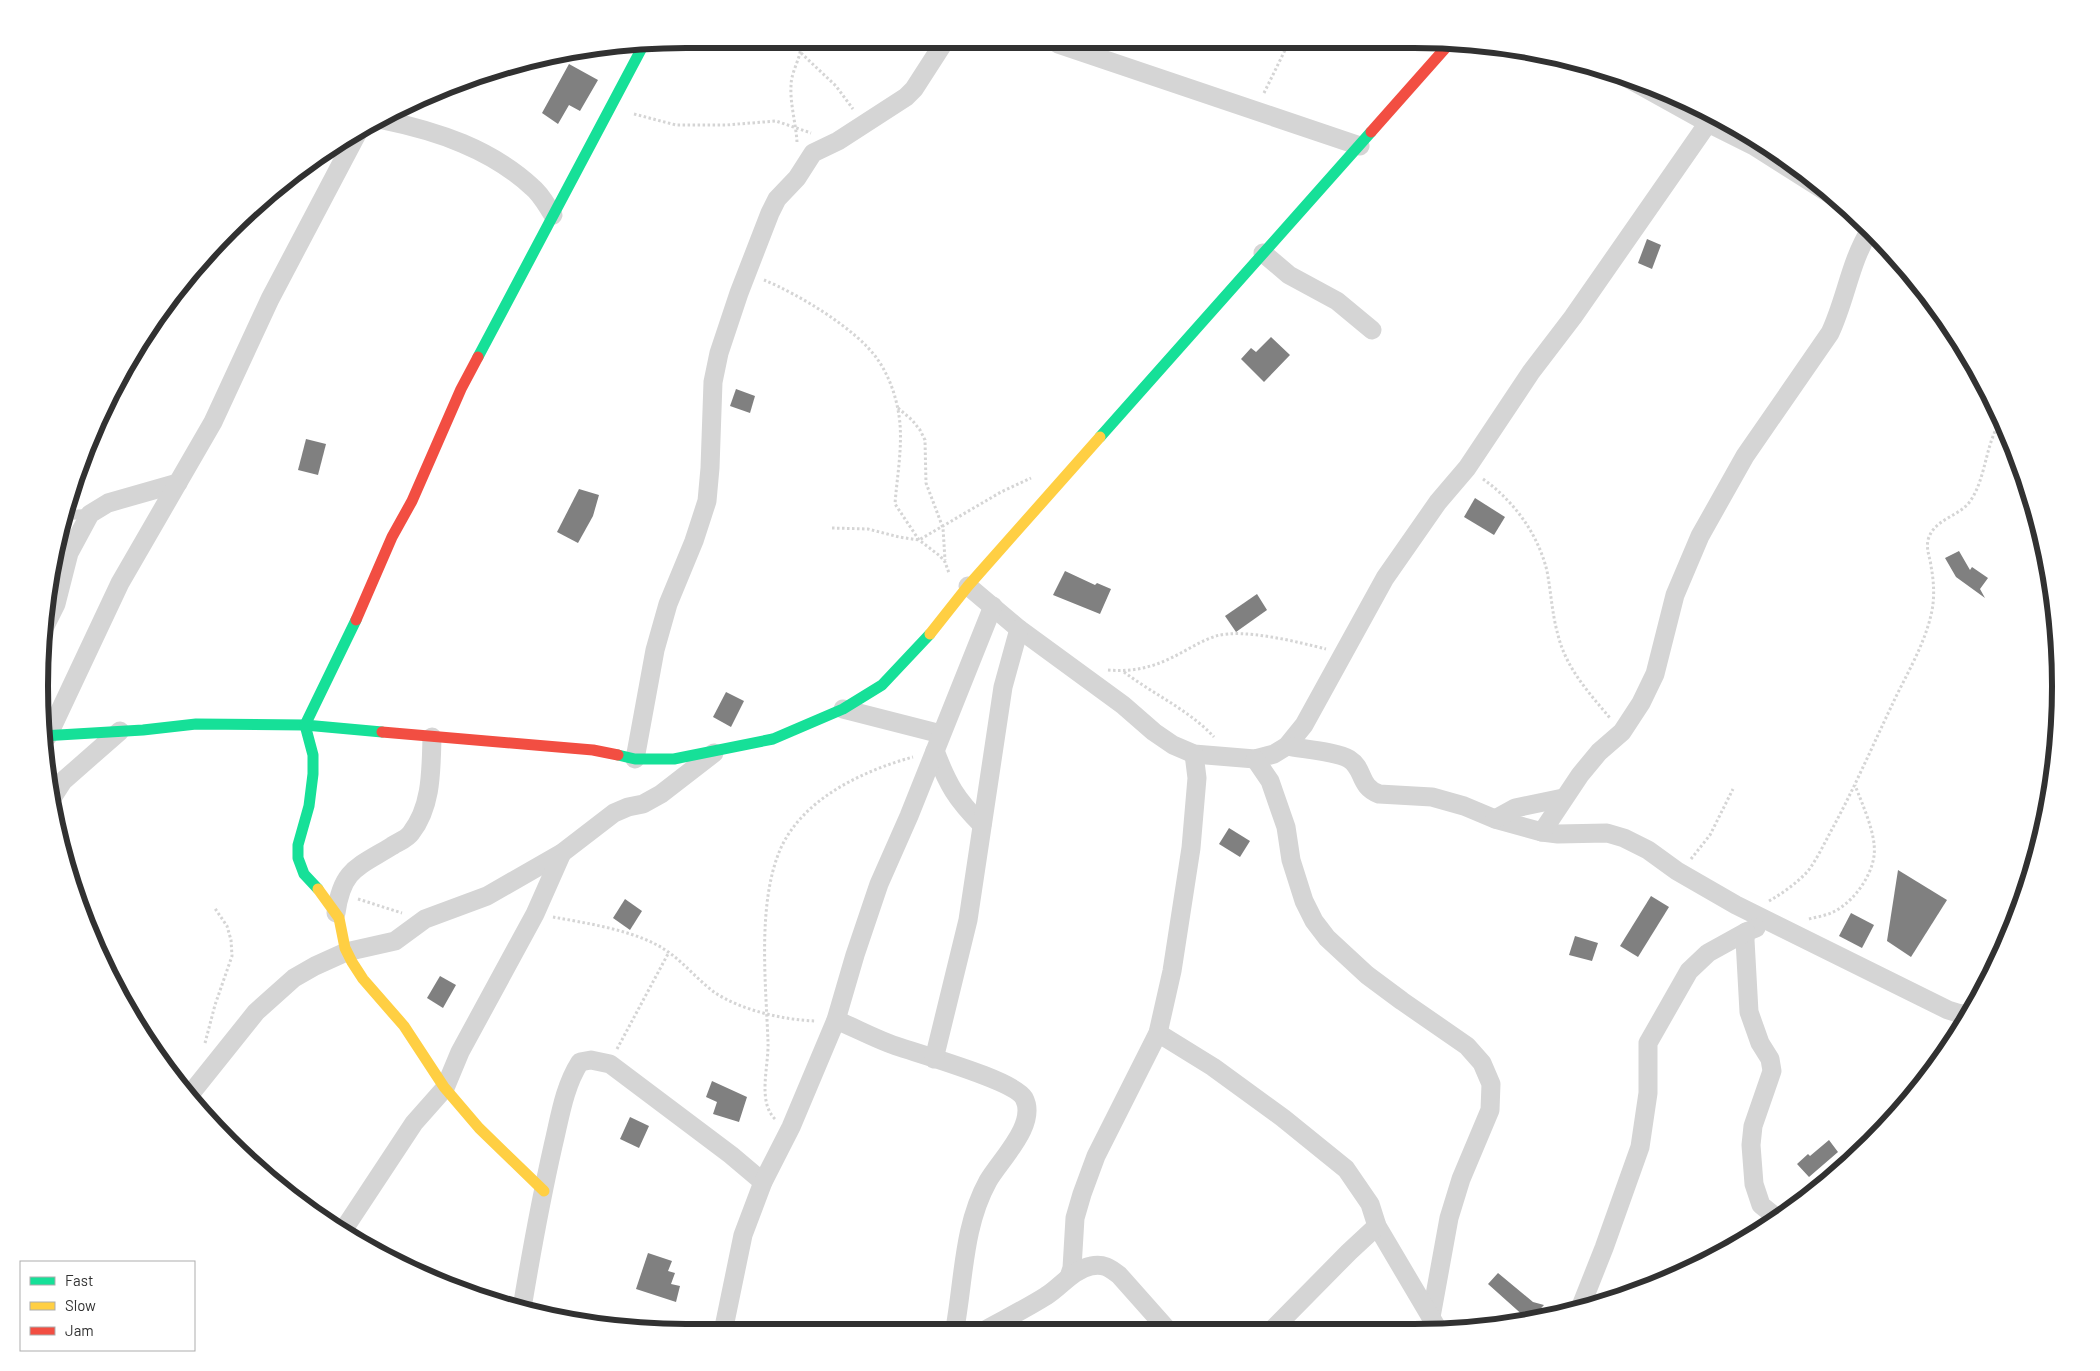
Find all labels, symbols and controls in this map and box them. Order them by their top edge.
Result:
legend [20,1261,195,1351]
text: Fast [65,1271,93,1289]
text: Slow [65,1296,96,1314]
text: Jam [65,1321,94,1339]

